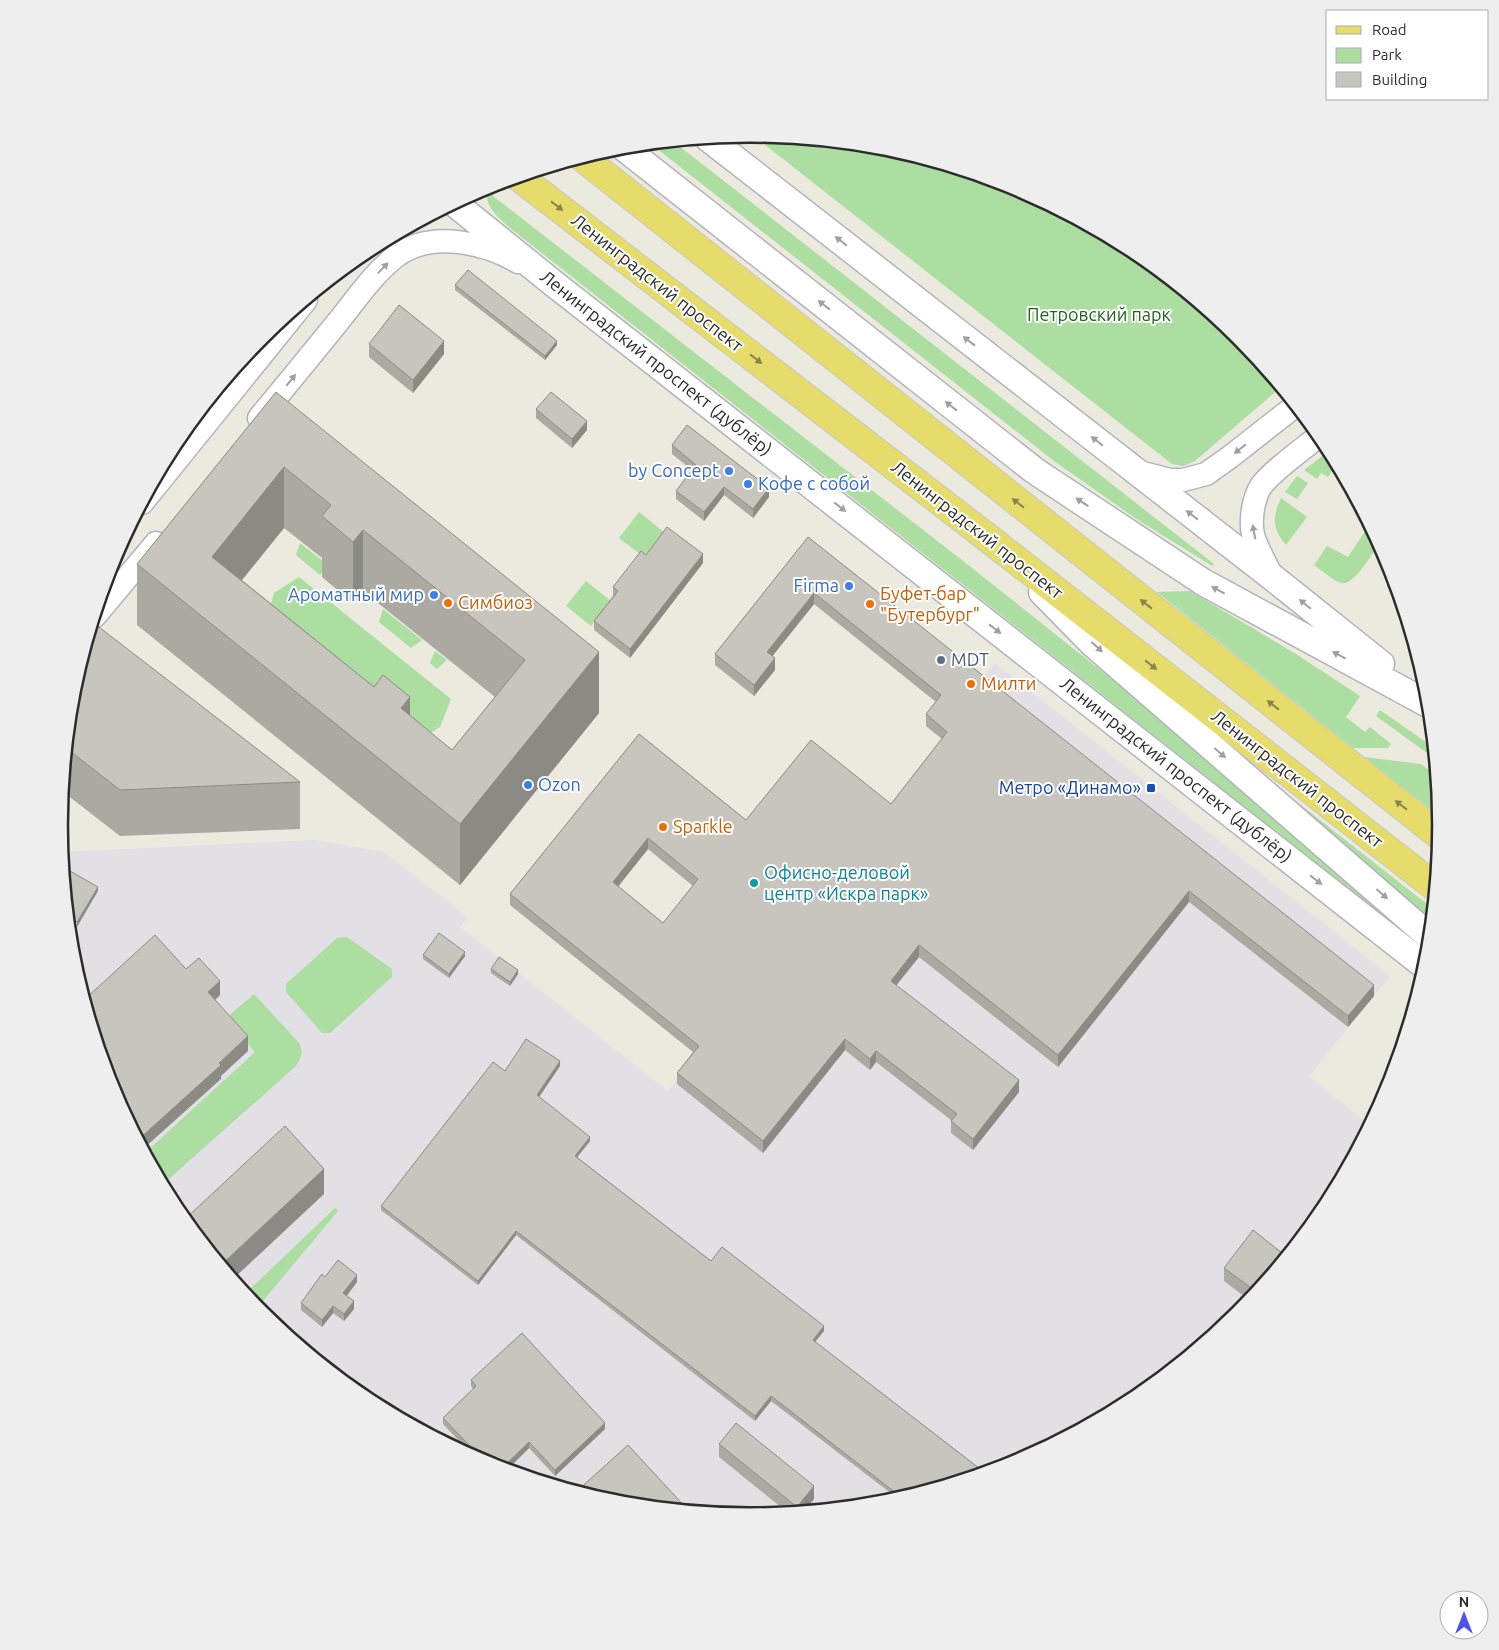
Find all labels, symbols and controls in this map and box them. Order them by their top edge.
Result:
legend [1326,10,1489,100]
text: Road [1372,21,1407,38]
text: Park [1372,46,1402,63]
text: Building [1372,71,1427,88]
one-way arrow [551,201,564,212]
street label: Ленинградский проспект [568,209,747,355]
one-way arrow [835,236,848,247]
one-way arrow [377,263,389,275]
street label: Ленинградский проспект (дублёр) [536,266,776,460]
one-way arrow [817,299,830,310]
park label: Петровский парк [1027,304,1171,324]
one-way arrow [962,336,976,346]
one-way arrow [749,354,762,364]
one-way arrow [285,374,296,387]
one-way arrow [945,400,958,411]
one-way arrow [1091,435,1104,446]
one-way arrow [1233,444,1247,454]
street label: Ленинградский проспект [888,456,1067,602]
place label: by Concept [628,460,719,480]
marker: by Concept [723,465,735,477]
place label: Кофе с собой [758,473,870,493]
marker: Кофе с собой [742,478,754,490]
one-way arrow [1075,497,1088,507]
one-way arrow [1012,498,1025,509]
one-way arrow [833,502,847,512]
one-way arrow [1186,509,1199,520]
one-way arrow [1250,524,1258,539]
place label: Firma [794,575,839,595]
marker: Firma [843,580,855,592]
place label: Буфет-бар "Бутербург" [880,583,980,624]
place label: Ароматный мир [288,584,424,604]
one-way arrow [1211,586,1226,594]
marker: Ароматный мир [428,589,440,601]
place label: Симбиоз [458,592,533,612]
marker: Симбиоз [442,597,454,609]
marker: Буфет-бар "Бутербург" [864,598,876,610]
one-way arrow [1299,598,1312,609]
one-way arrow [1139,599,1152,609]
one-way arrow [989,623,1002,634]
one-way arrow [1091,641,1104,652]
place label: MDT [951,649,989,669]
one-way arrow [1333,651,1346,660]
marker: MDT [935,654,947,666]
one-way arrow [1144,659,1157,670]
place label: Милти [981,673,1036,693]
street label: Ленинградский проспект (дублёр) [1056,673,1296,867]
marker: Милти [965,678,977,690]
one-way arrow [1267,699,1280,710]
street label: Ленинградский проспект [1207,705,1387,853]
one-way arrow [1213,747,1225,759]
place label: Ozon [538,774,581,794]
place label: Метро «Динамо» [999,777,1141,797]
marker: Ozon [522,779,534,791]
marker: Метро «Динамо» [1145,782,1157,794]
one-way arrow [1394,800,1408,810]
place label: Sparkle [673,816,733,836]
marker: Sparkle [657,821,669,833]
place label: Офисно-деловой центр «Искра парк» [764,862,928,903]
one-way arrow [1309,875,1322,886]
marker: Офисно-деловой центр «Искра парк» [748,877,760,889]
one-way arrow [1375,889,1388,900]
north arrow [1439,1590,1489,1640]
text: N [1459,1594,1469,1610]

